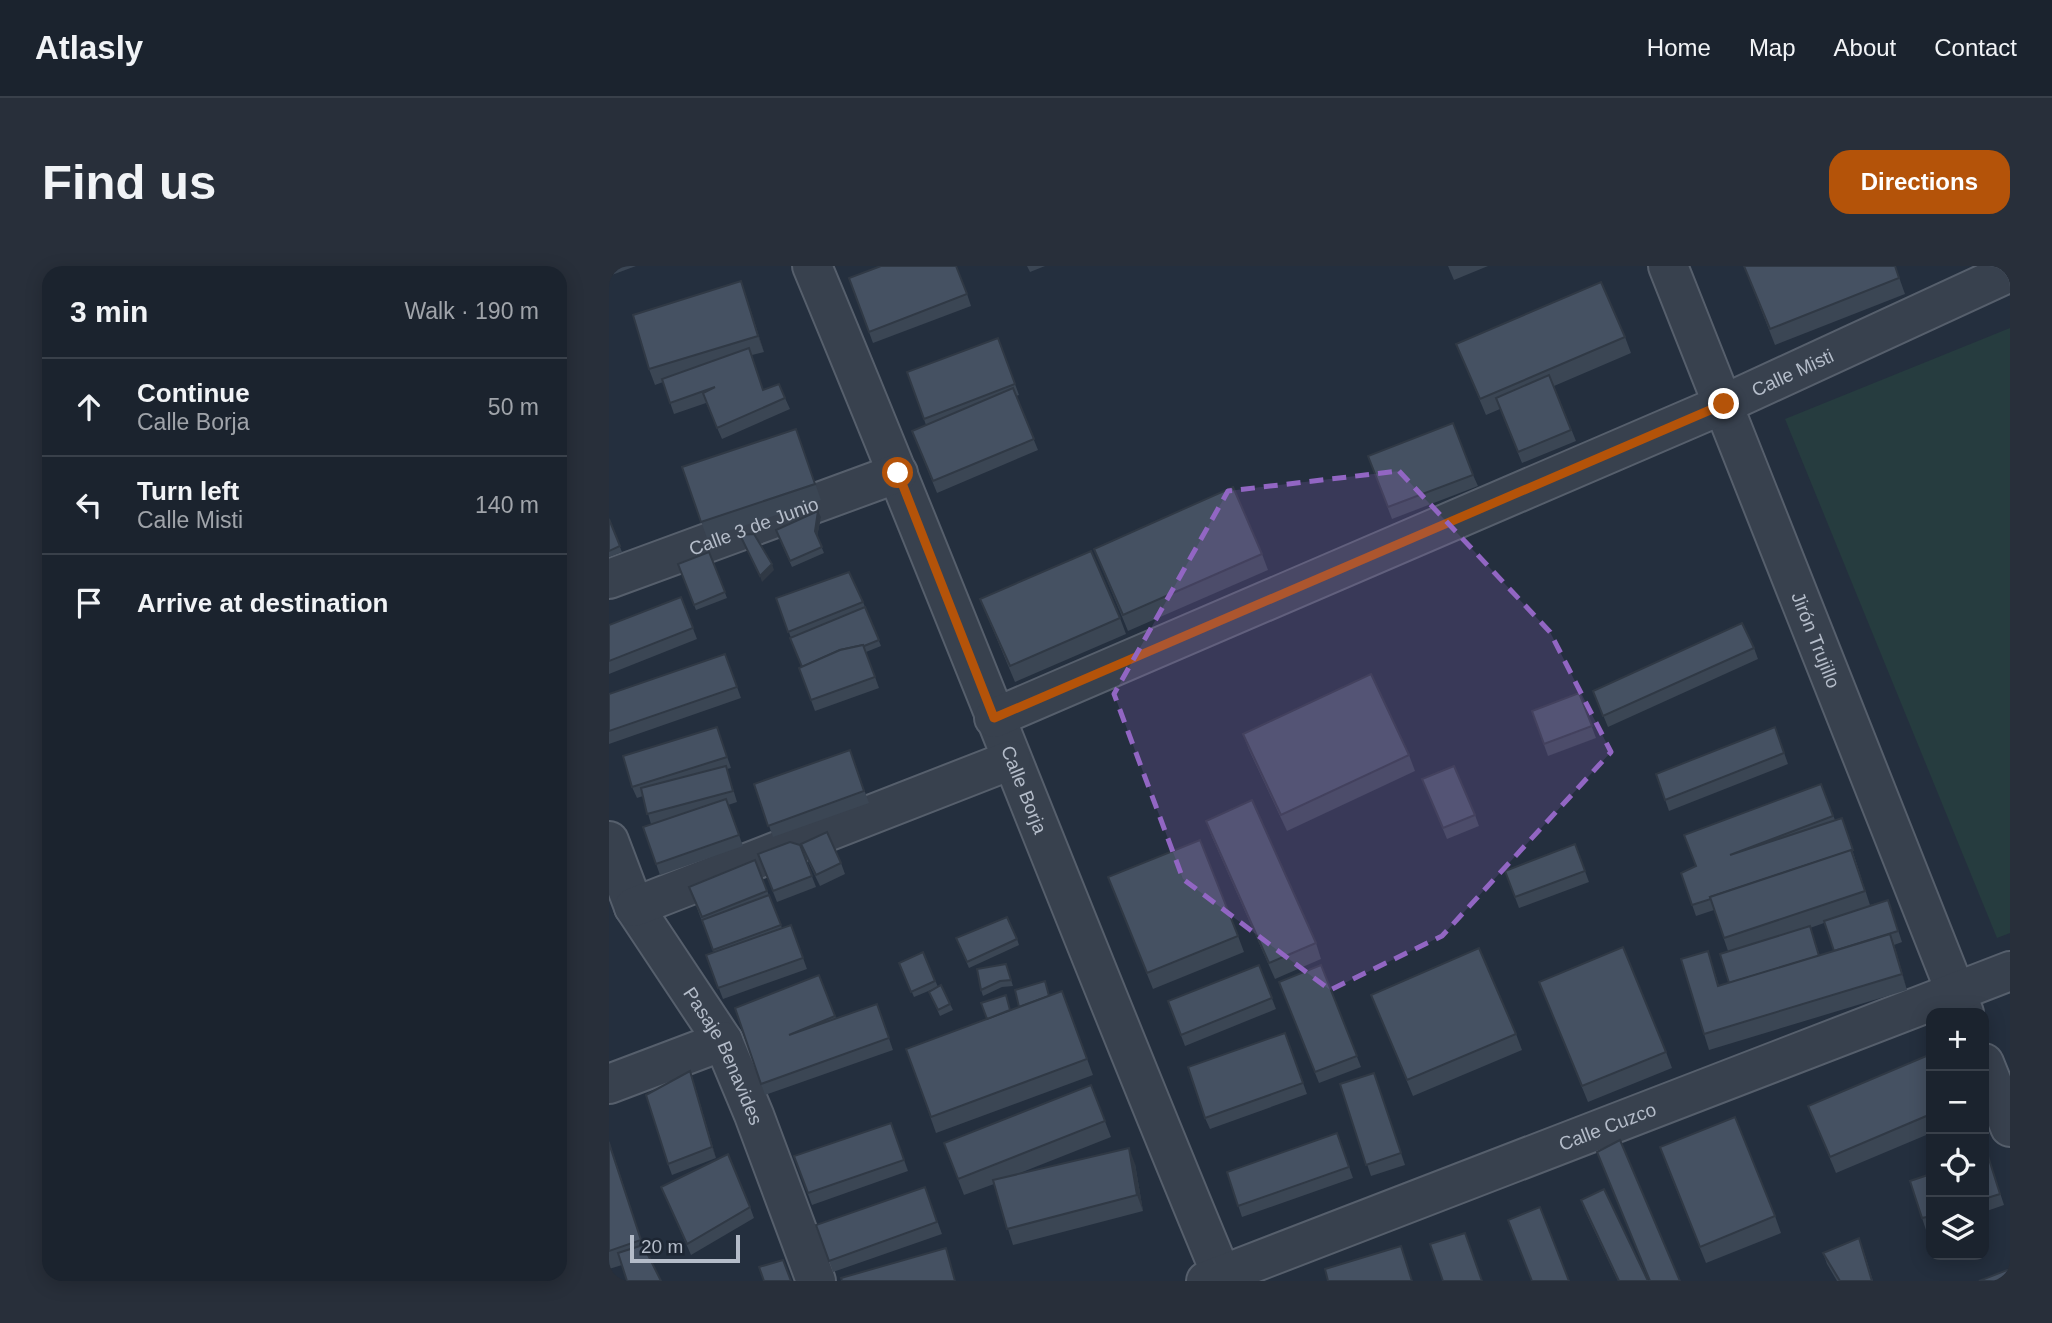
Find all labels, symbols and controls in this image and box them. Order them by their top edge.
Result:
text: Atlasly [35,29,143,66]
text: Home [1647,34,1711,61]
text: Map [1749,34,1796,61]
text: About [1834,34,1896,61]
text: Contact [1934,34,2017,61]
button: Directions [1829,150,2010,214]
text: Find us [42,155,216,209]
text: 3 min [70,295,148,328]
text: Walk · 190 m [404,298,539,324]
street label: Calle Misti [1748,345,1837,400]
text: Continue [137,378,250,408]
icon: ahead [70,388,108,426]
route end [1708,388,1739,419]
text: 50 m [488,394,539,420]
text: Calle Borja [137,409,250,435]
route start [882,457,913,488]
text: Turn left [137,476,239,506]
icon: left [70,486,108,524]
text: 140 m [475,492,539,518]
street label: Calle 3 de Junio [686,493,821,559]
text: Calle Misti [137,507,243,533]
icon: arrive [70,584,108,622]
text: Arrive at destination [137,588,388,618]
street label: Jirón Trujillo [1788,589,1845,691]
street label: Calle Borja [997,742,1052,837]
street label: Pasaje Benavides [680,983,767,1128]
map controls [1926,1008,1989,1260]
button: + [1926,1008,1989,1071]
button: − [1926,1071,1989,1134]
street label: Calle Cuzco [1556,1098,1659,1155]
button: locate [1926,1134,1989,1197]
button: layers [1926,1197,1989,1260]
scale bar [630,1232,740,1264]
text: 20 m [641,1236,683,1257]

